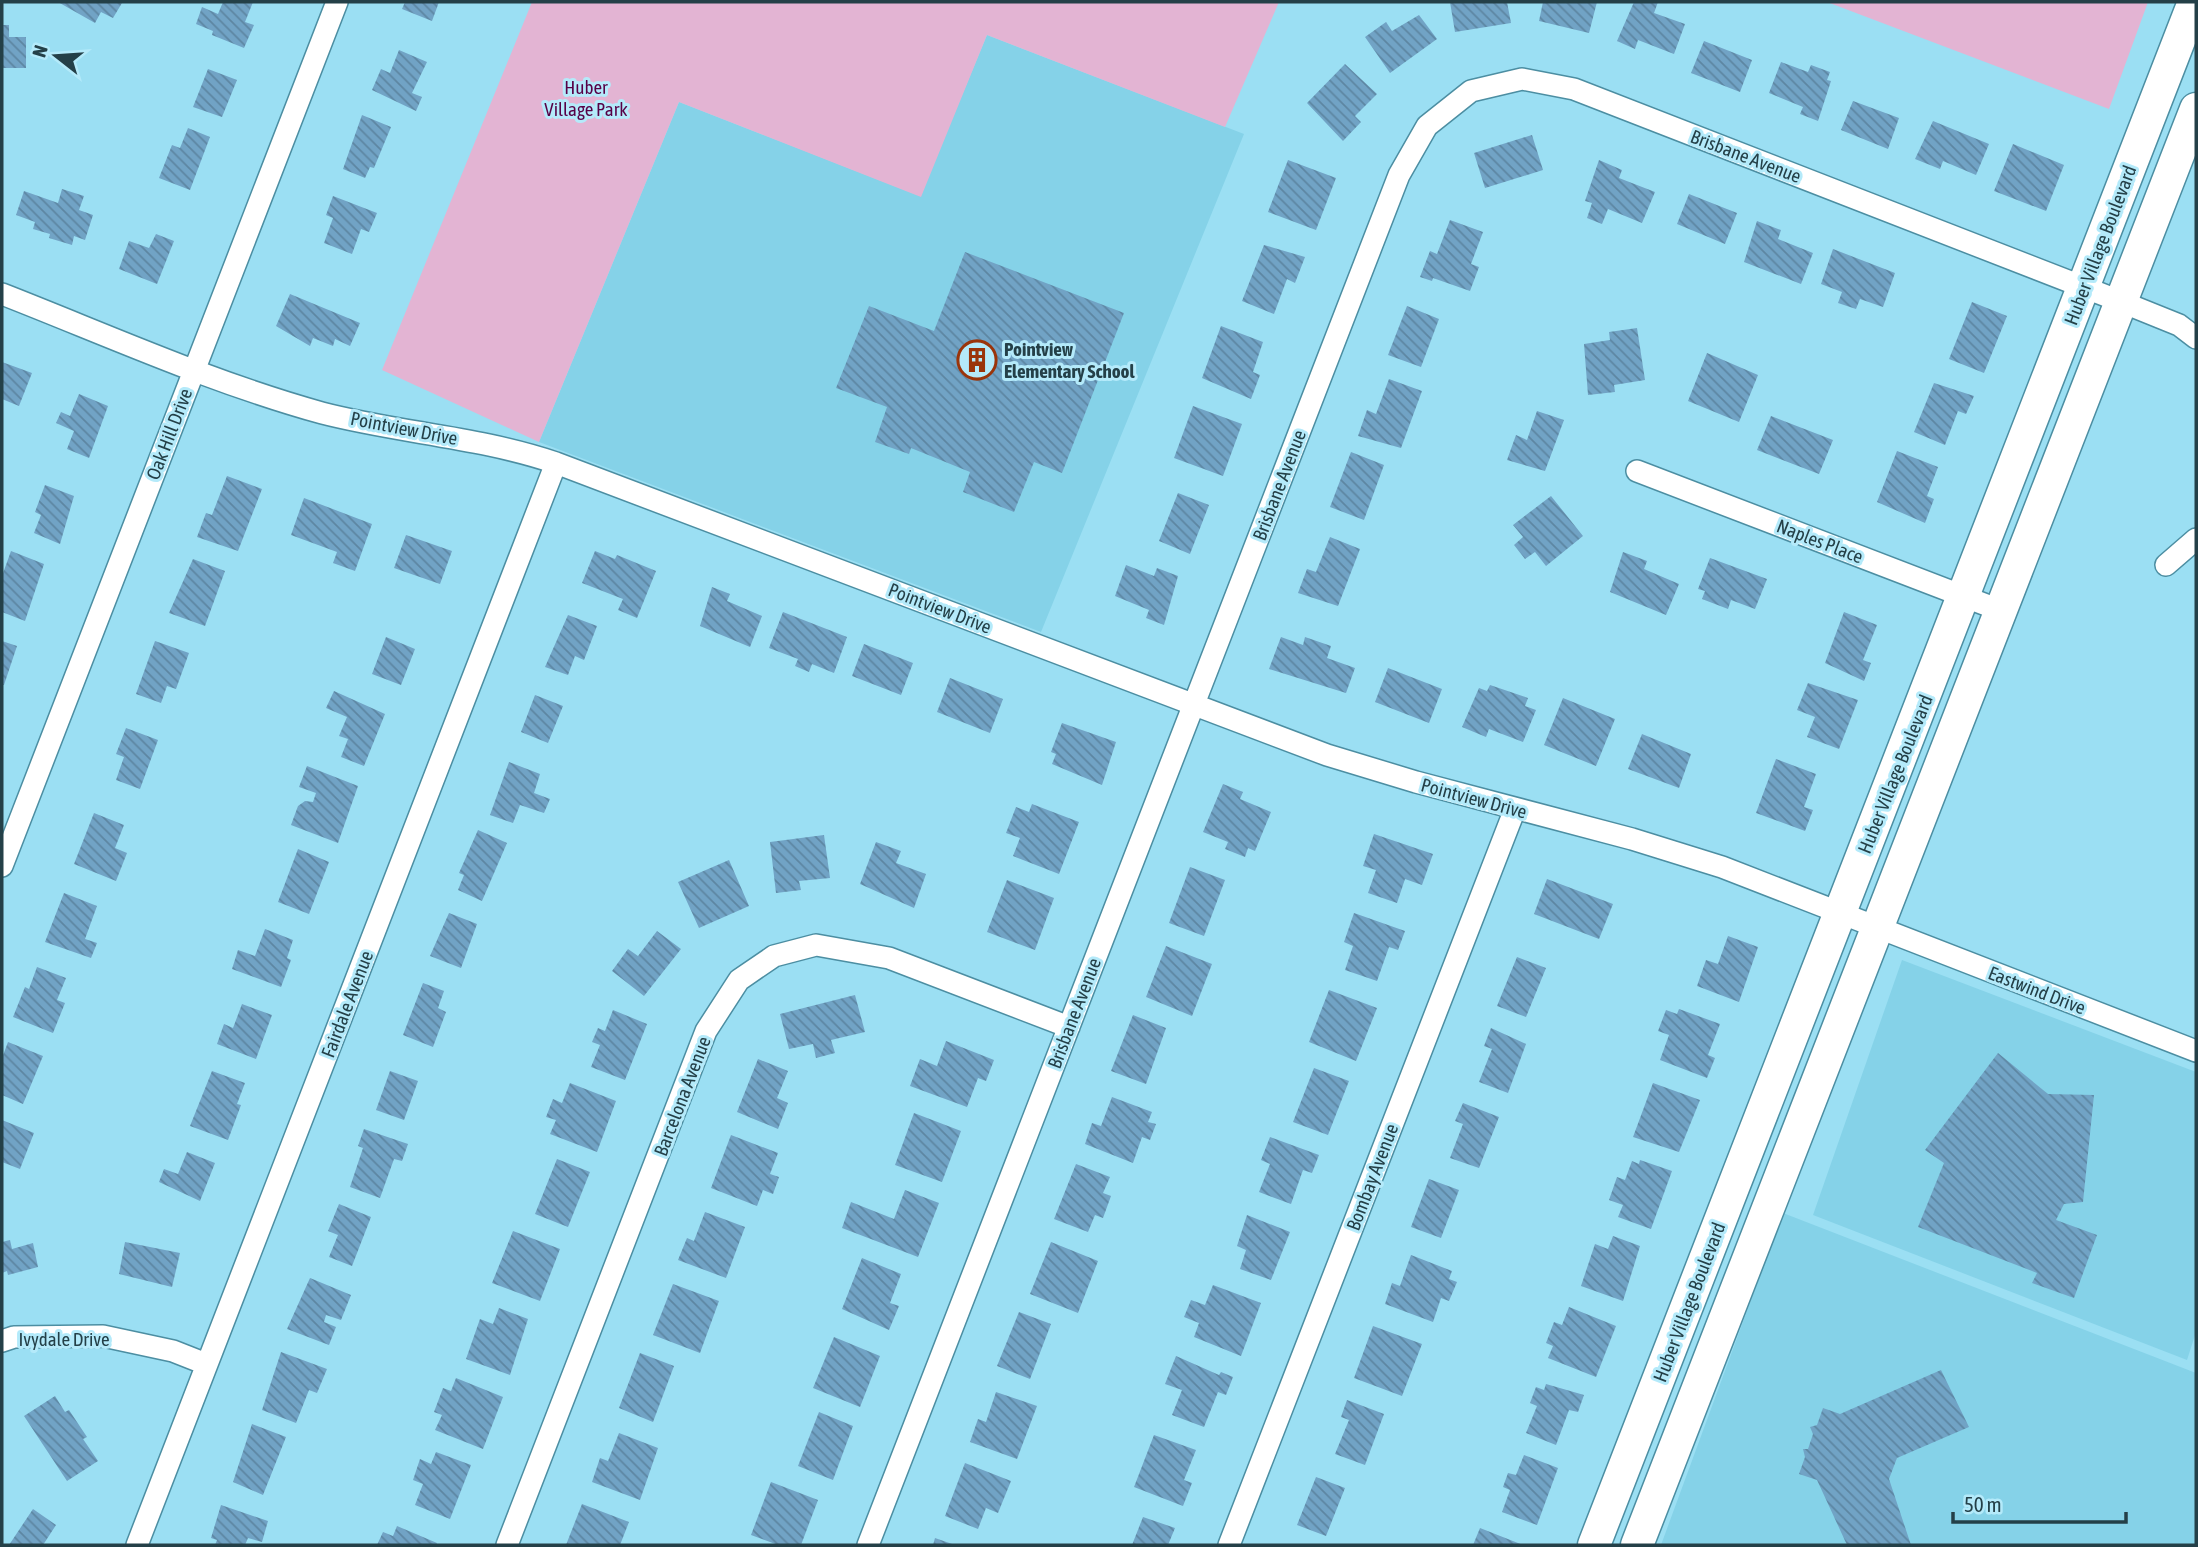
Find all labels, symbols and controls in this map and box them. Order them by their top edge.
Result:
north arrow [21,21,91,91]
text: N [28,42,52,60]
park label: Huber Village Park [544,76,628,120]
street label: Brisbane Avenue [1688,125,1804,187]
street label: Huber Village Boulevard [2059,162,2141,328]
place label: Pointview Elementary School [1004,338,1136,382]
building icon: Pointview Elementary School [956,339,998,381]
street label: Oak Hill Drive [142,385,196,483]
street label: Pointview Drive [349,407,459,449]
street label: Brisbane Avenue [1248,427,1310,543]
street label: Naples Place [1774,514,1866,568]
street label: Pointview Drive [885,578,995,638]
street label: Huber Village Boulevard [1853,691,1937,857]
street label: Pointview Drive [1419,773,1529,823]
street label: Fairdale Avenue [317,947,377,1061]
street label: Brisbane Avenue [1043,955,1105,1071]
street label: Eastwind Drive [1985,961,2089,1019]
street label: Barcelona Avenue [649,1033,715,1159]
street label: Bombay Avenue [1342,1121,1402,1233]
street label: Huber Village Boulevard [1648,1219,1730,1385]
street label: Ivydale Drive [18,1328,110,1350]
scale bar [1953,1480,2126,1524]
text: 50 m [1964,1492,2002,1516]

